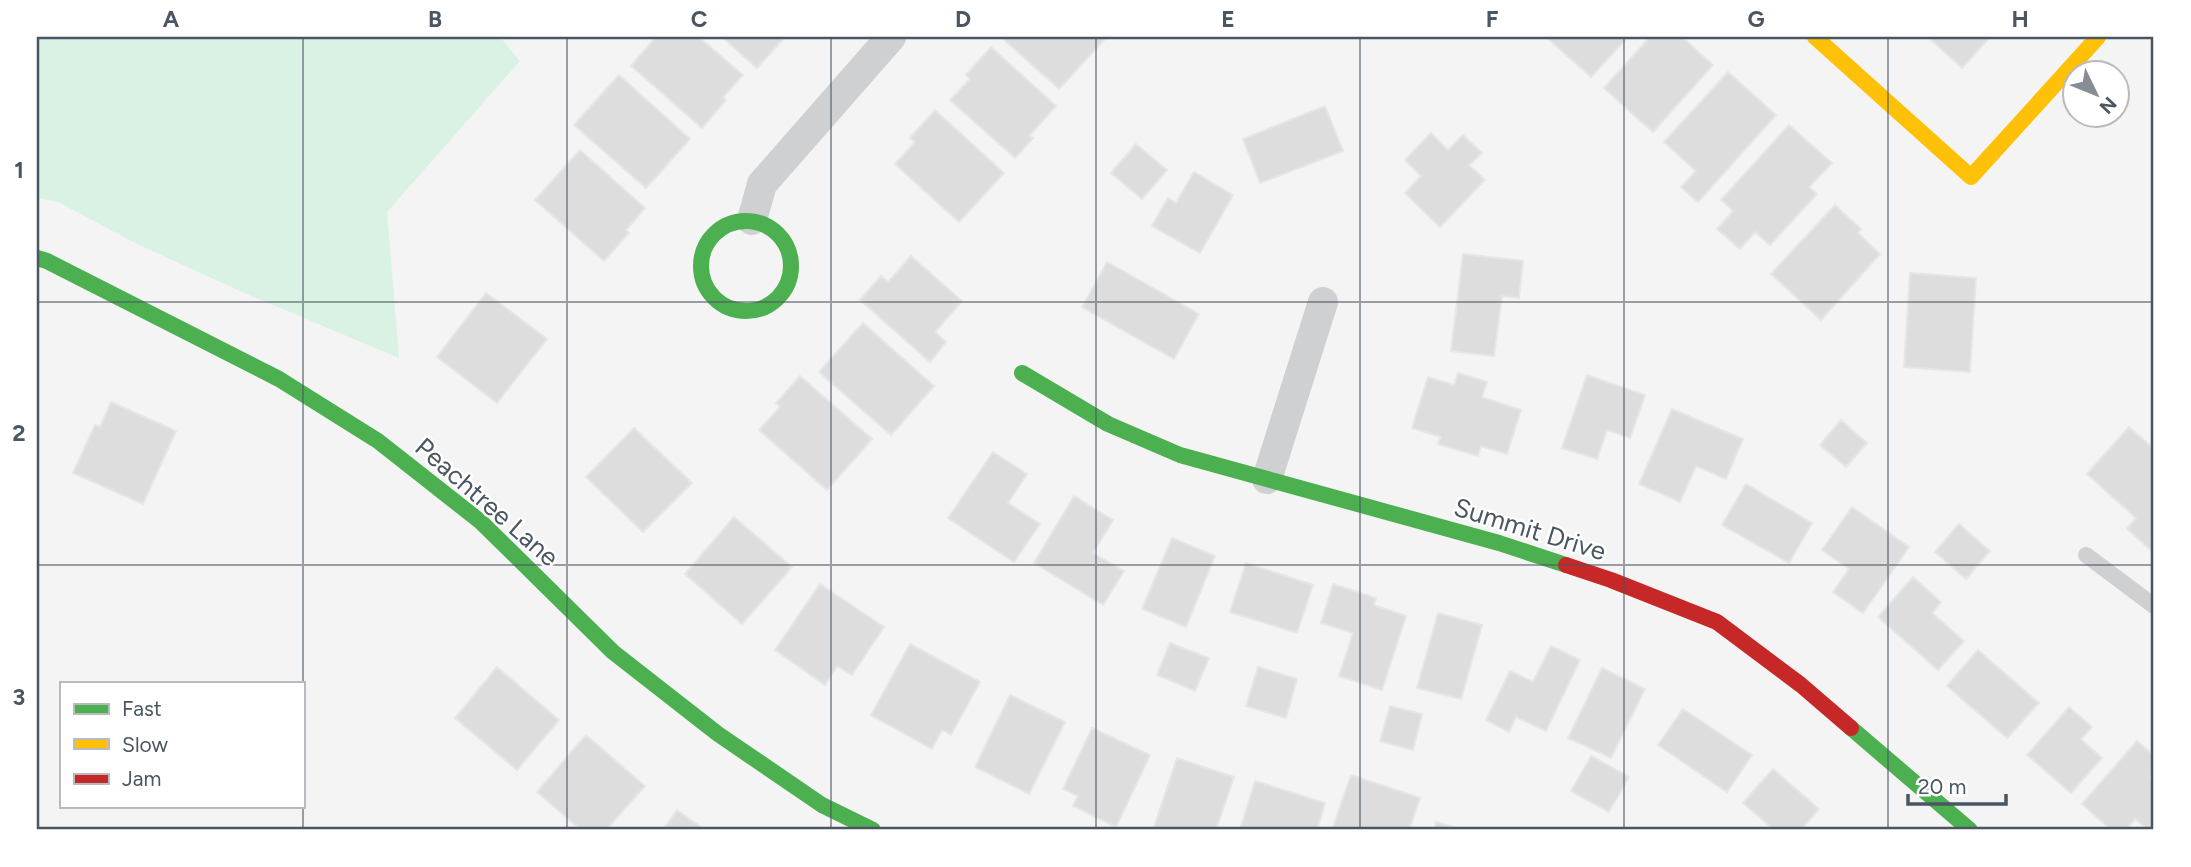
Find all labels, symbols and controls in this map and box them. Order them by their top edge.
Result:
text: A [163,5,180,33]
text: B [428,5,442,33]
text: C [691,5,708,33]
text: D [955,5,971,33]
text: E [1221,5,1235,33]
text: F [1486,5,1499,33]
text: G [1747,5,1765,33]
text: H [2011,5,2029,33]
north arrow [2062,60,2132,130]
text: N [2095,92,2121,118]
text: 1 [14,156,24,184]
text: 2 [12,419,26,447]
street label: Peachtree Lane [409,431,565,573]
street label: Summit Drive [1450,491,1610,567]
legend [60,682,304,808]
text: 3 [13,683,25,711]
text: Fast [122,696,162,721]
text: Slow [122,732,168,757]
scale bar [1908,762,2006,806]
text: Jam [122,766,161,791]
text: 20 m [1918,774,1966,799]

